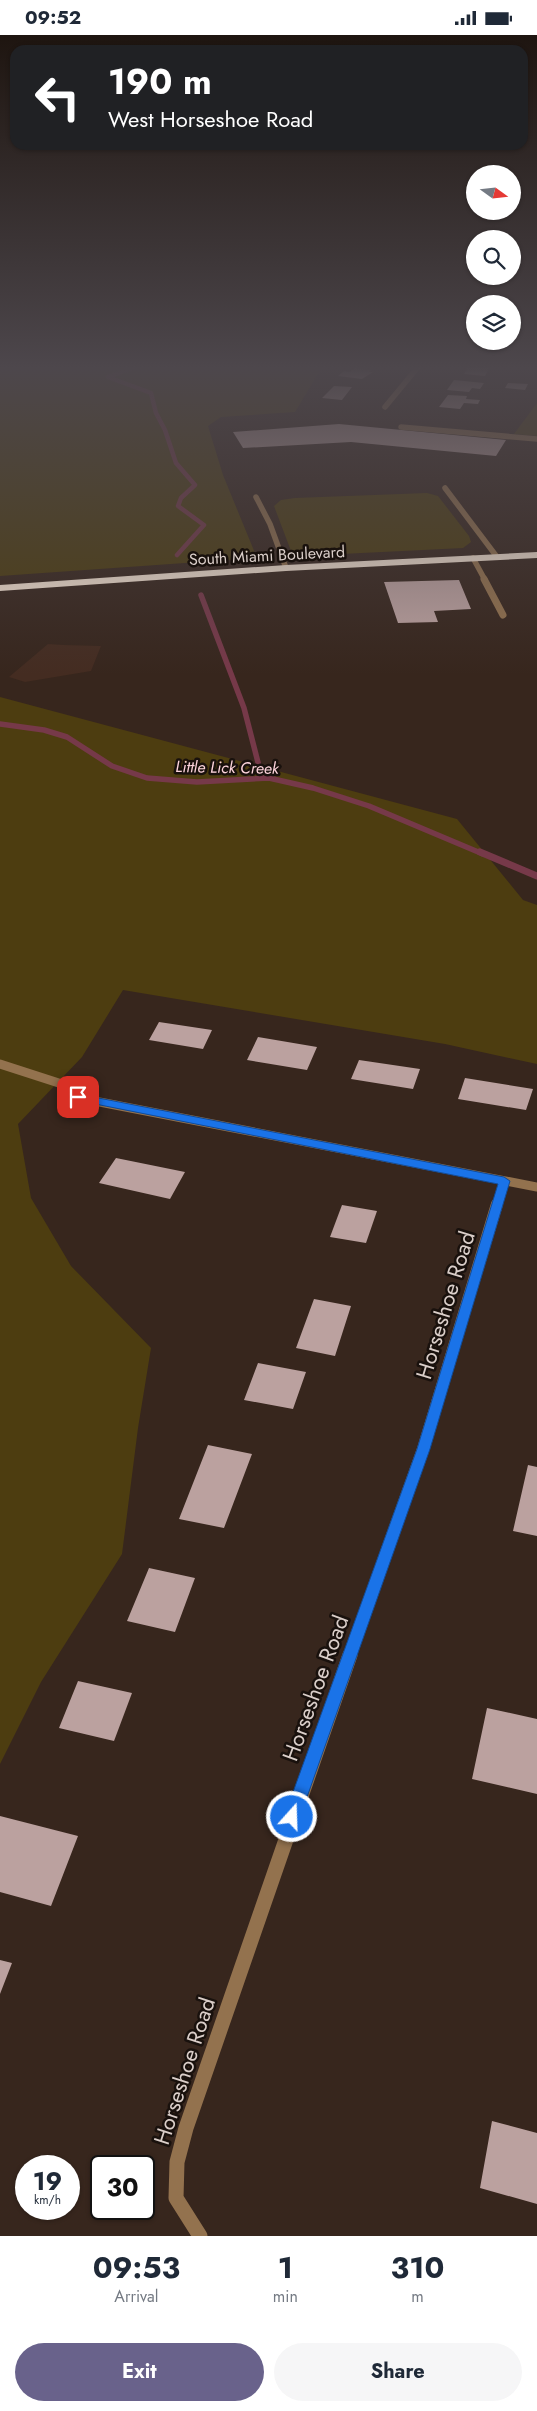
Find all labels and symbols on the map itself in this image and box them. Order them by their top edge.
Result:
north arrow [466,165,521,220]
street label: South Miami Boulevard [188,540,346,571]
water label: Little Lick Creek [175,755,280,780]
pin [57,1076,99,1118]
street label: Horseshoe Road [407,1227,483,1383]
street label: Horseshoe Road [274,1611,356,1765]
position arrow [265,1790,317,1842]
street label: Horseshoe Road [145,1993,223,2149]
speed limit sign: 30 [90,2155,155,2220]

